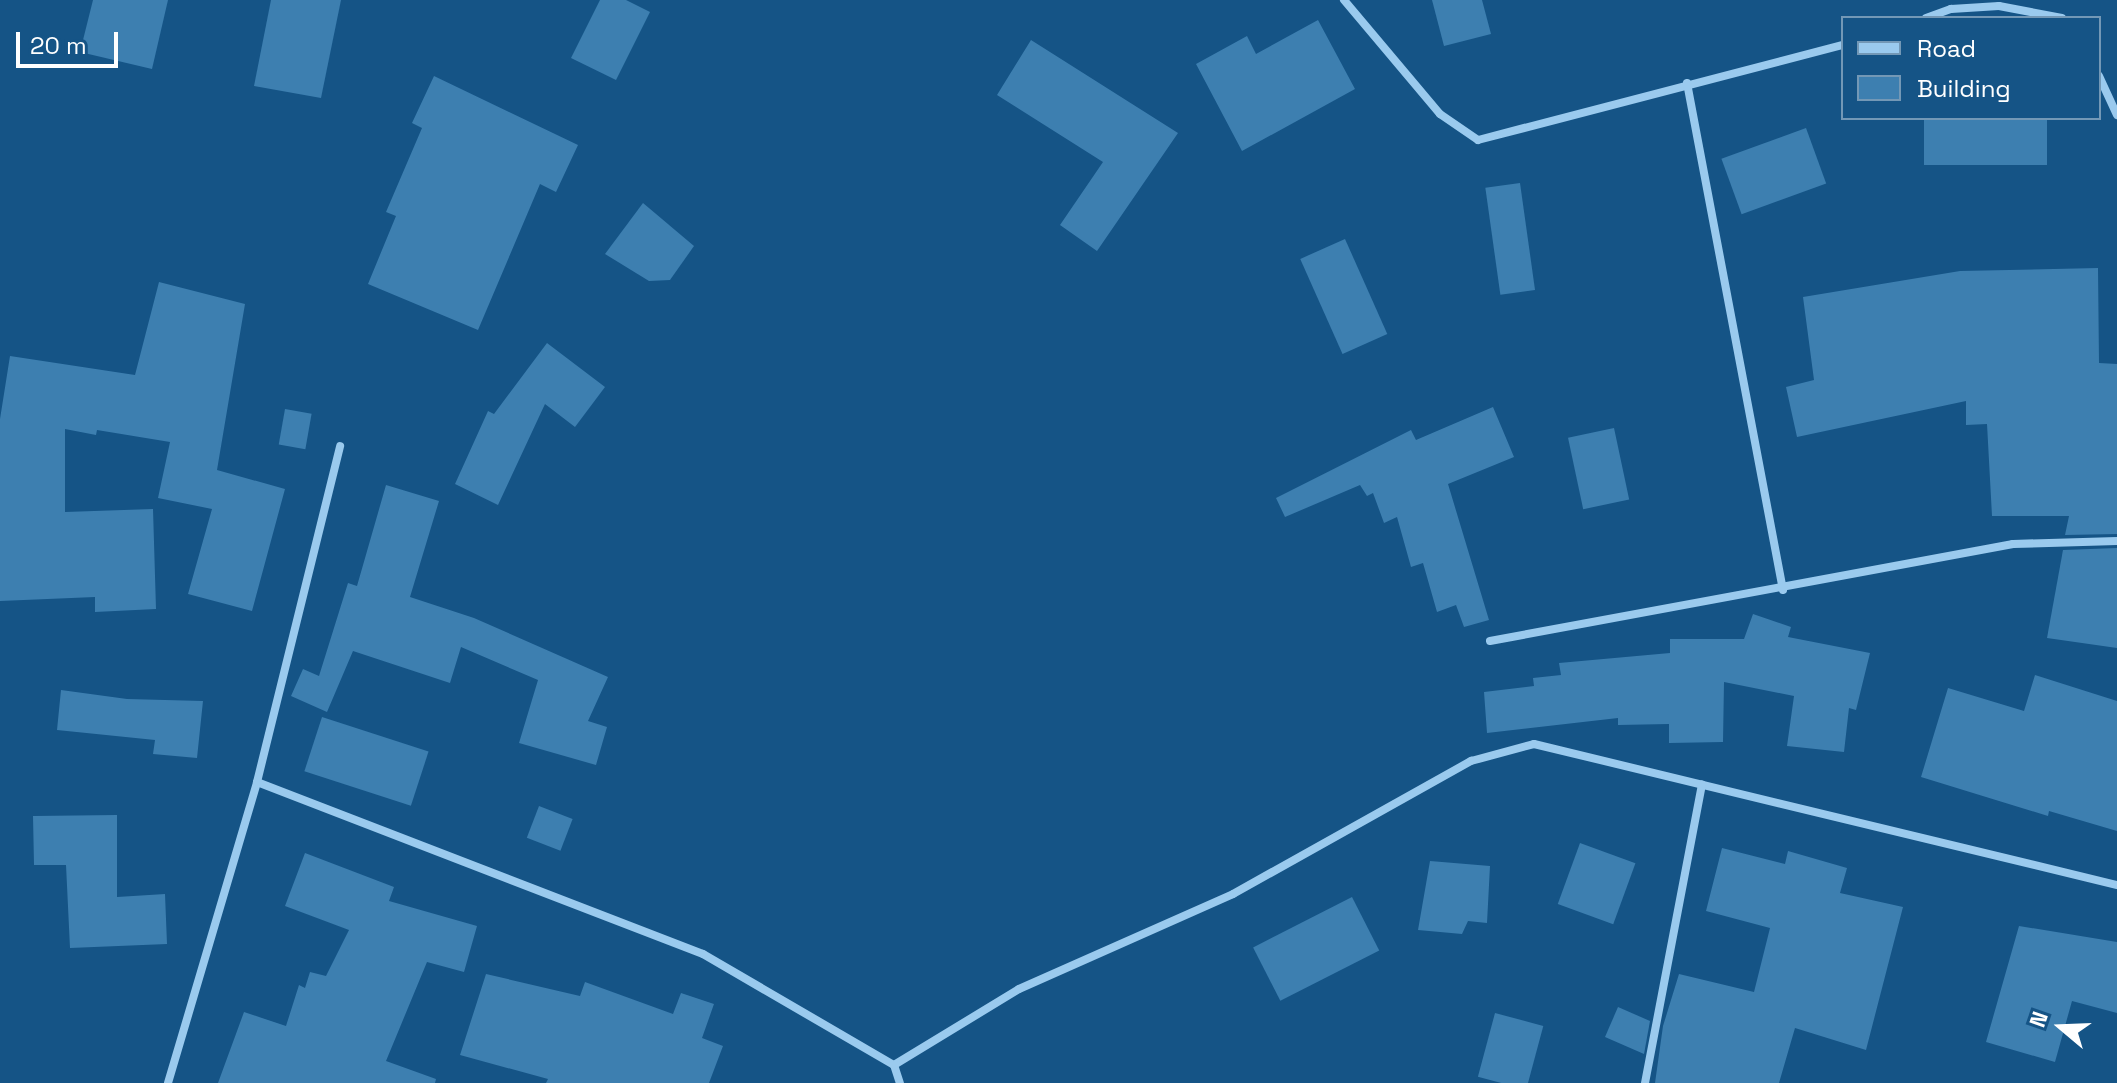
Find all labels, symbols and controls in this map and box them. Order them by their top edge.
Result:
scale bar [20,16,122,66]
legend [1841,16,2101,120]
text: 20 m [30,30,87,61]
text: Road [1917,33,1976,64]
text: Building [1917,73,2011,104]
north arrow [2021,987,2101,1067]
text: N [2023,1008,2054,1031]

